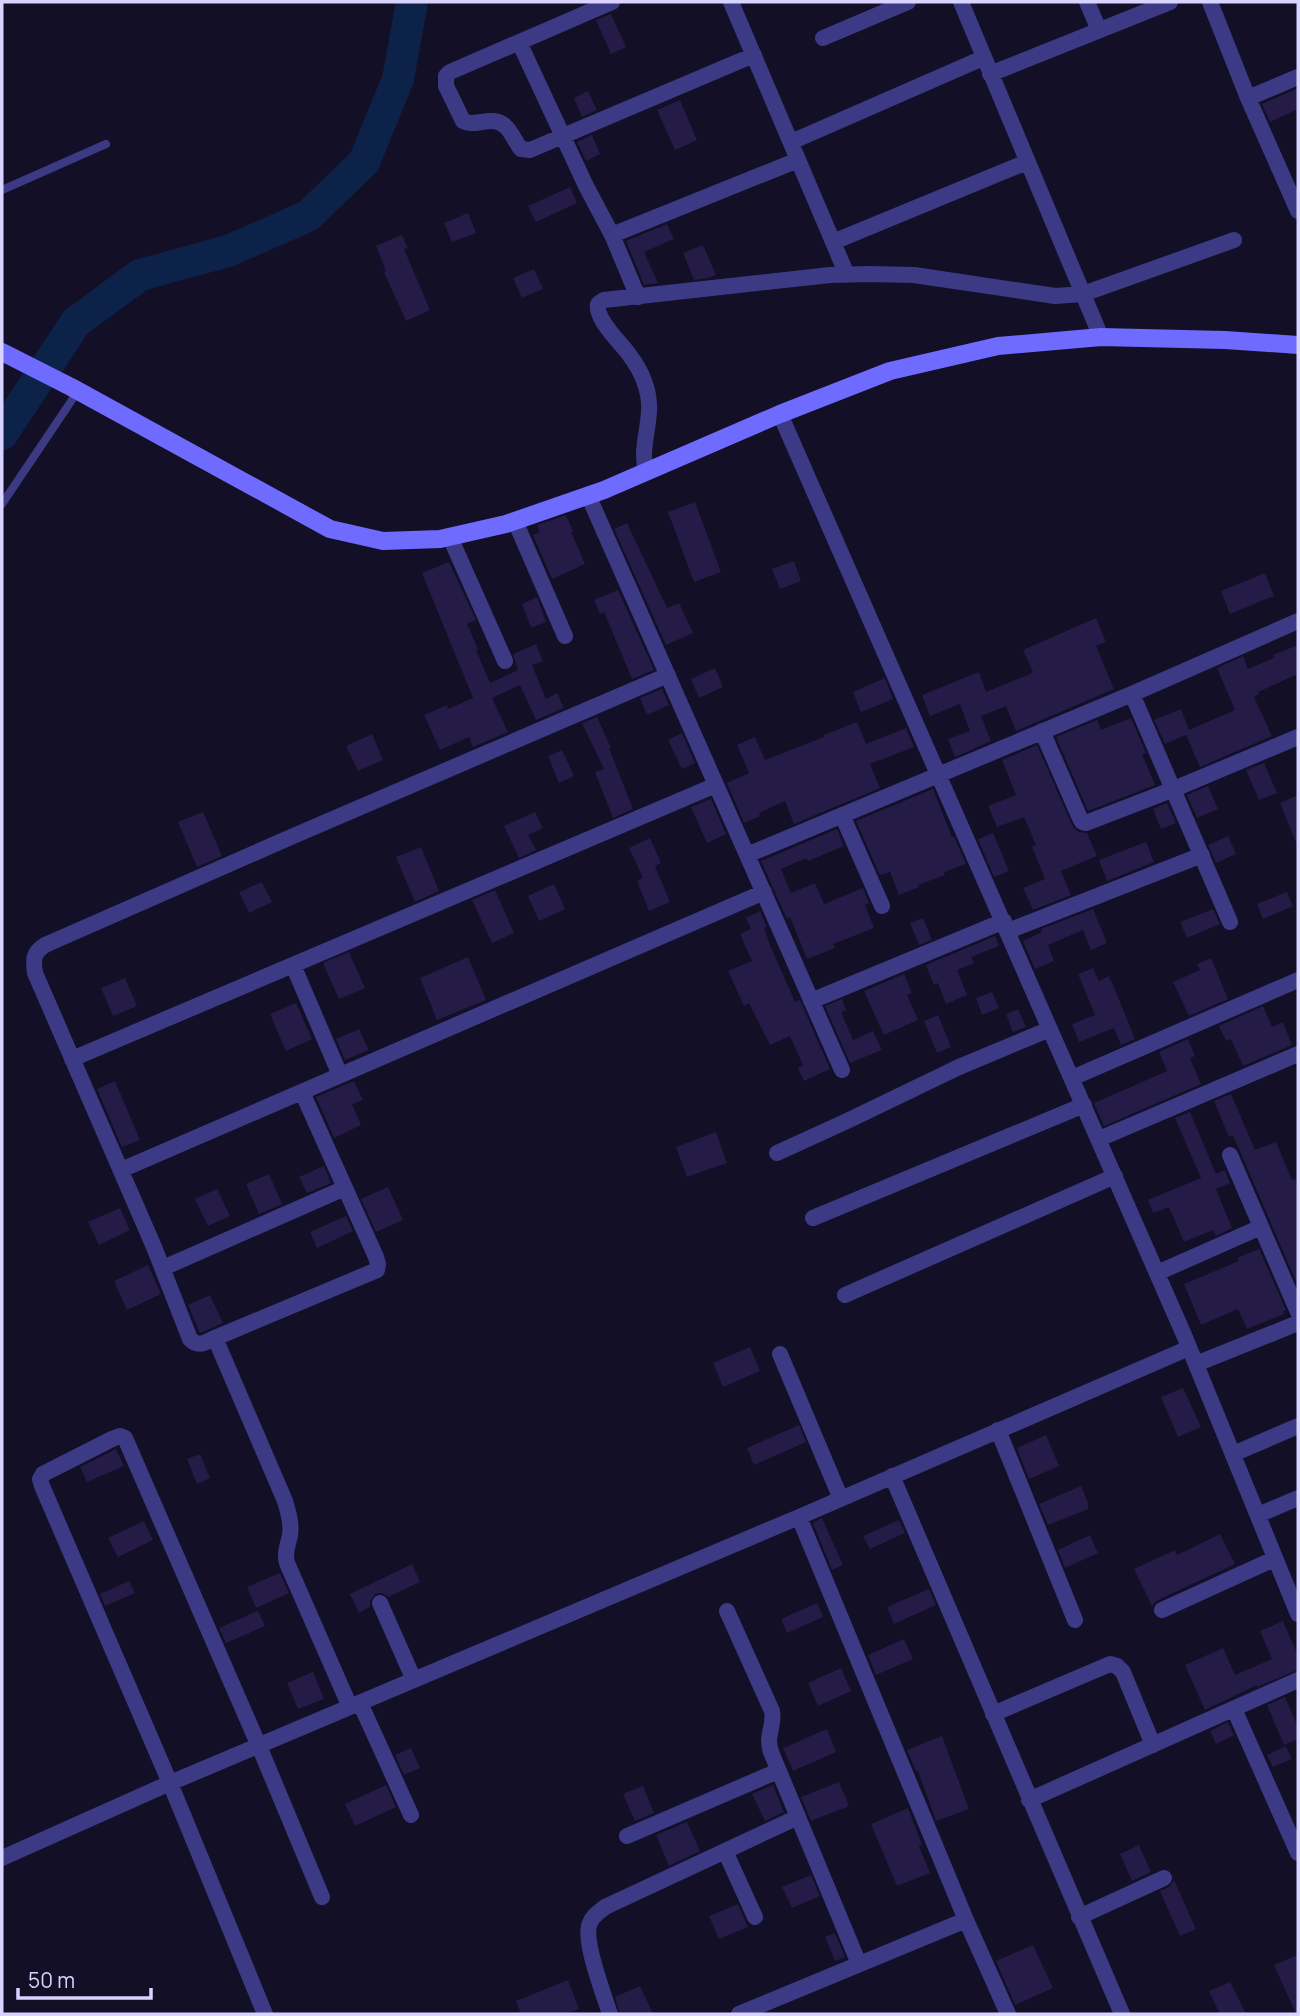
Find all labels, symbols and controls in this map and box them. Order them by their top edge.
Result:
scale bar [18,1956,150,2000]
text: 50 m [28,1966,75,1994]

